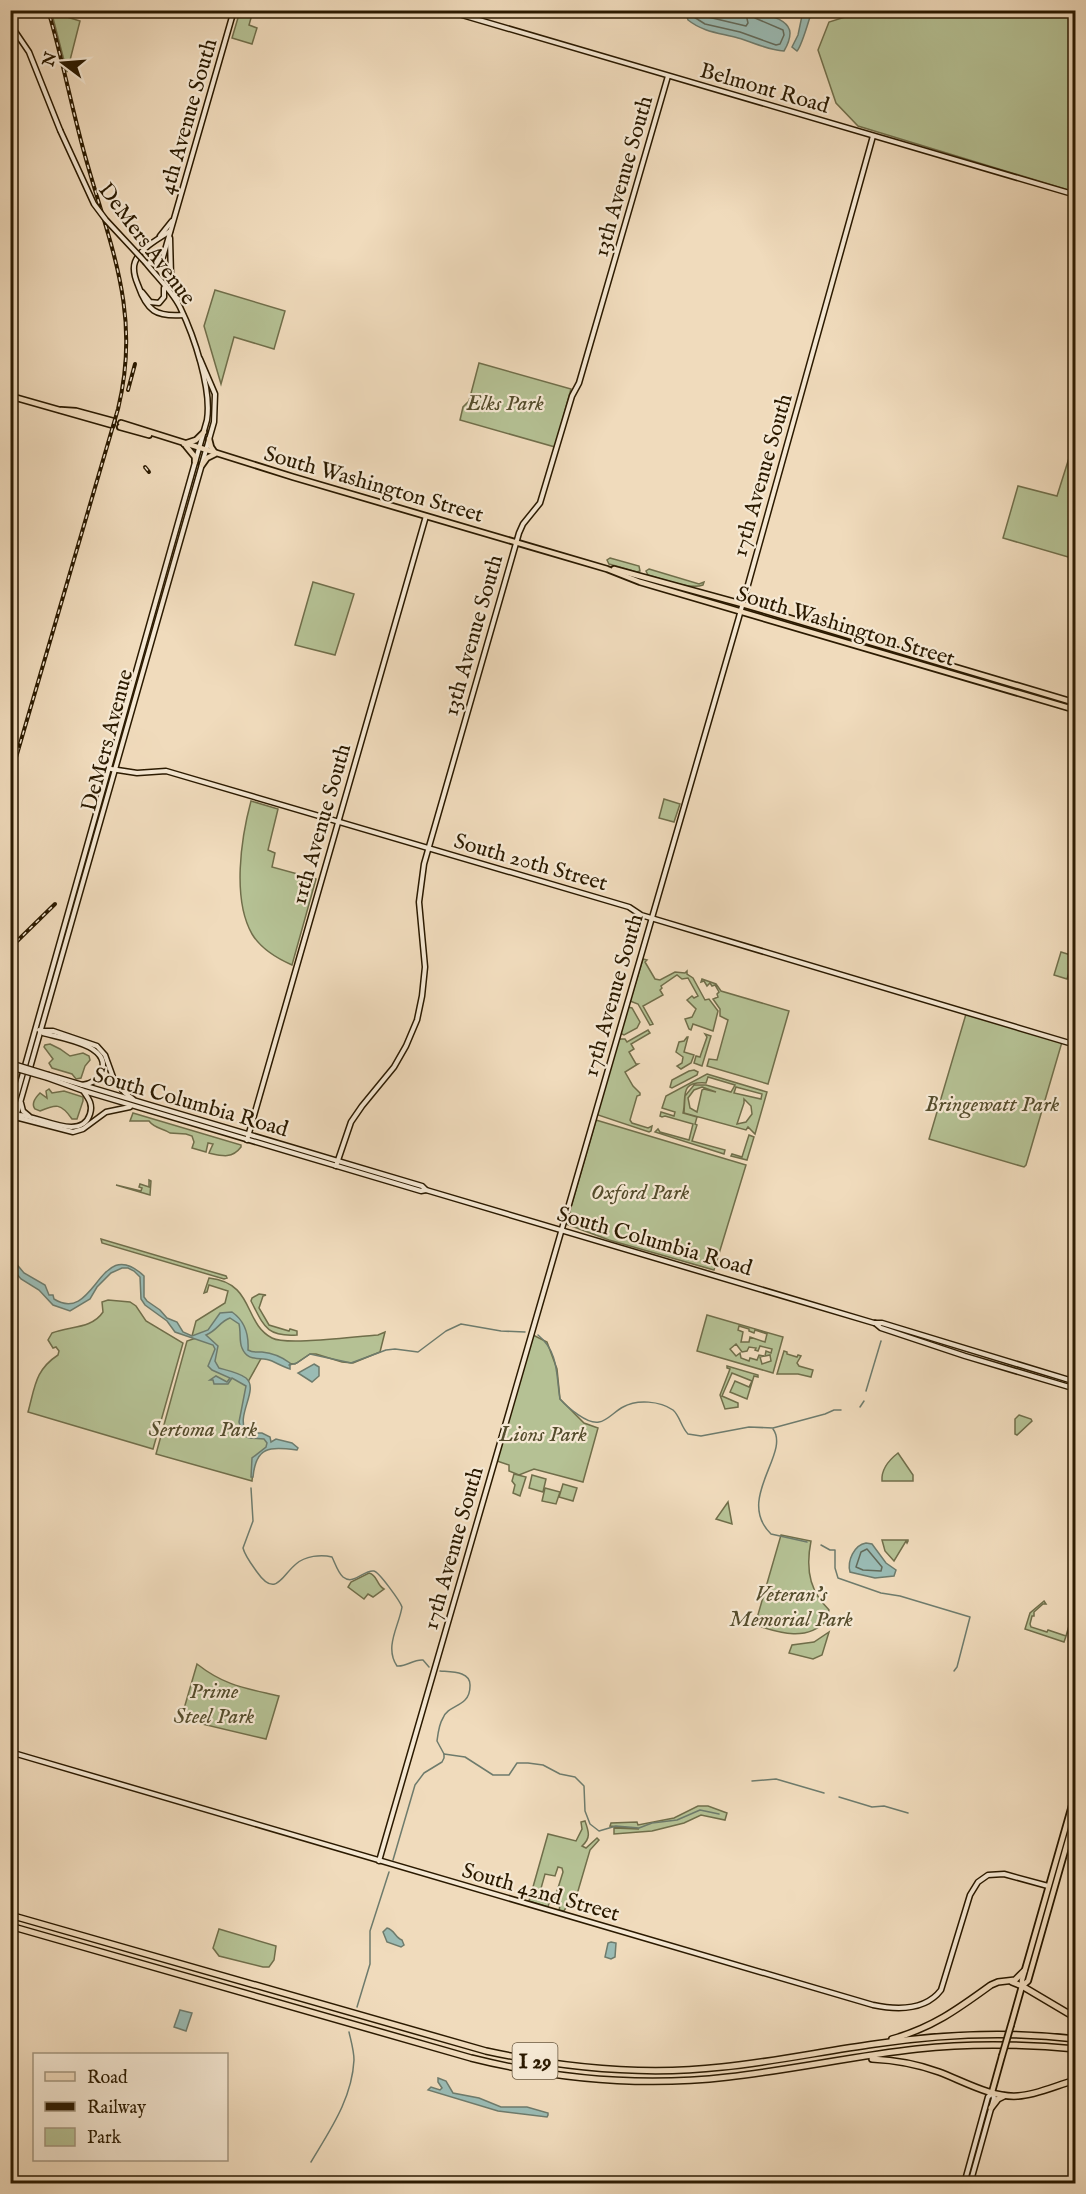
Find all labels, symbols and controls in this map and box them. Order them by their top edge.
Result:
north arrow [33,33,93,93]
street label: 4th Avenue South [153,35,225,198]
text: N [39,50,62,70]
street label: Belmont Road [697,57,833,121]
street label: 13th Avenue South [588,93,660,260]
street label: DeMers Avenue [91,177,202,311]
park label: Elks Park [465,390,544,418]
street label: 17th Avenue South [726,391,800,560]
street label: South Washington Street [260,440,487,530]
street label: 13th Avenue South [438,552,510,719]
street label: South Washington Street [733,580,959,674]
street label: DeMers Avenue [76,666,140,815]
street label: 11th Avenue South [286,741,358,908]
street label: South 20th Street [450,828,611,898]
street label: 17th Avenue South [577,911,651,1080]
street label: South Columbia Road [90,1062,292,1144]
park label: Bringewatt Park [925,1091,1059,1119]
park label: Oxford Park [591,1179,689,1207]
street label: South Columbia Road [554,1201,756,1283]
park label: Sertoma Park [149,1416,258,1444]
park label: Lions Park [498,1421,587,1449]
street label: 17th Avenue South [417,1464,491,1633]
park label: Veteran's Memorial Park [729,1581,853,1634]
park label: Prime Steel Park [174,1678,255,1731]
street label: South 42nd Street [458,1857,623,1929]
road number: I 29 [512,2043,558,2079]
legend [33,2053,228,2161]
text: Road [87,2067,128,2090]
text: Railway [87,2097,146,2120]
text: Park [87,2127,122,2150]

